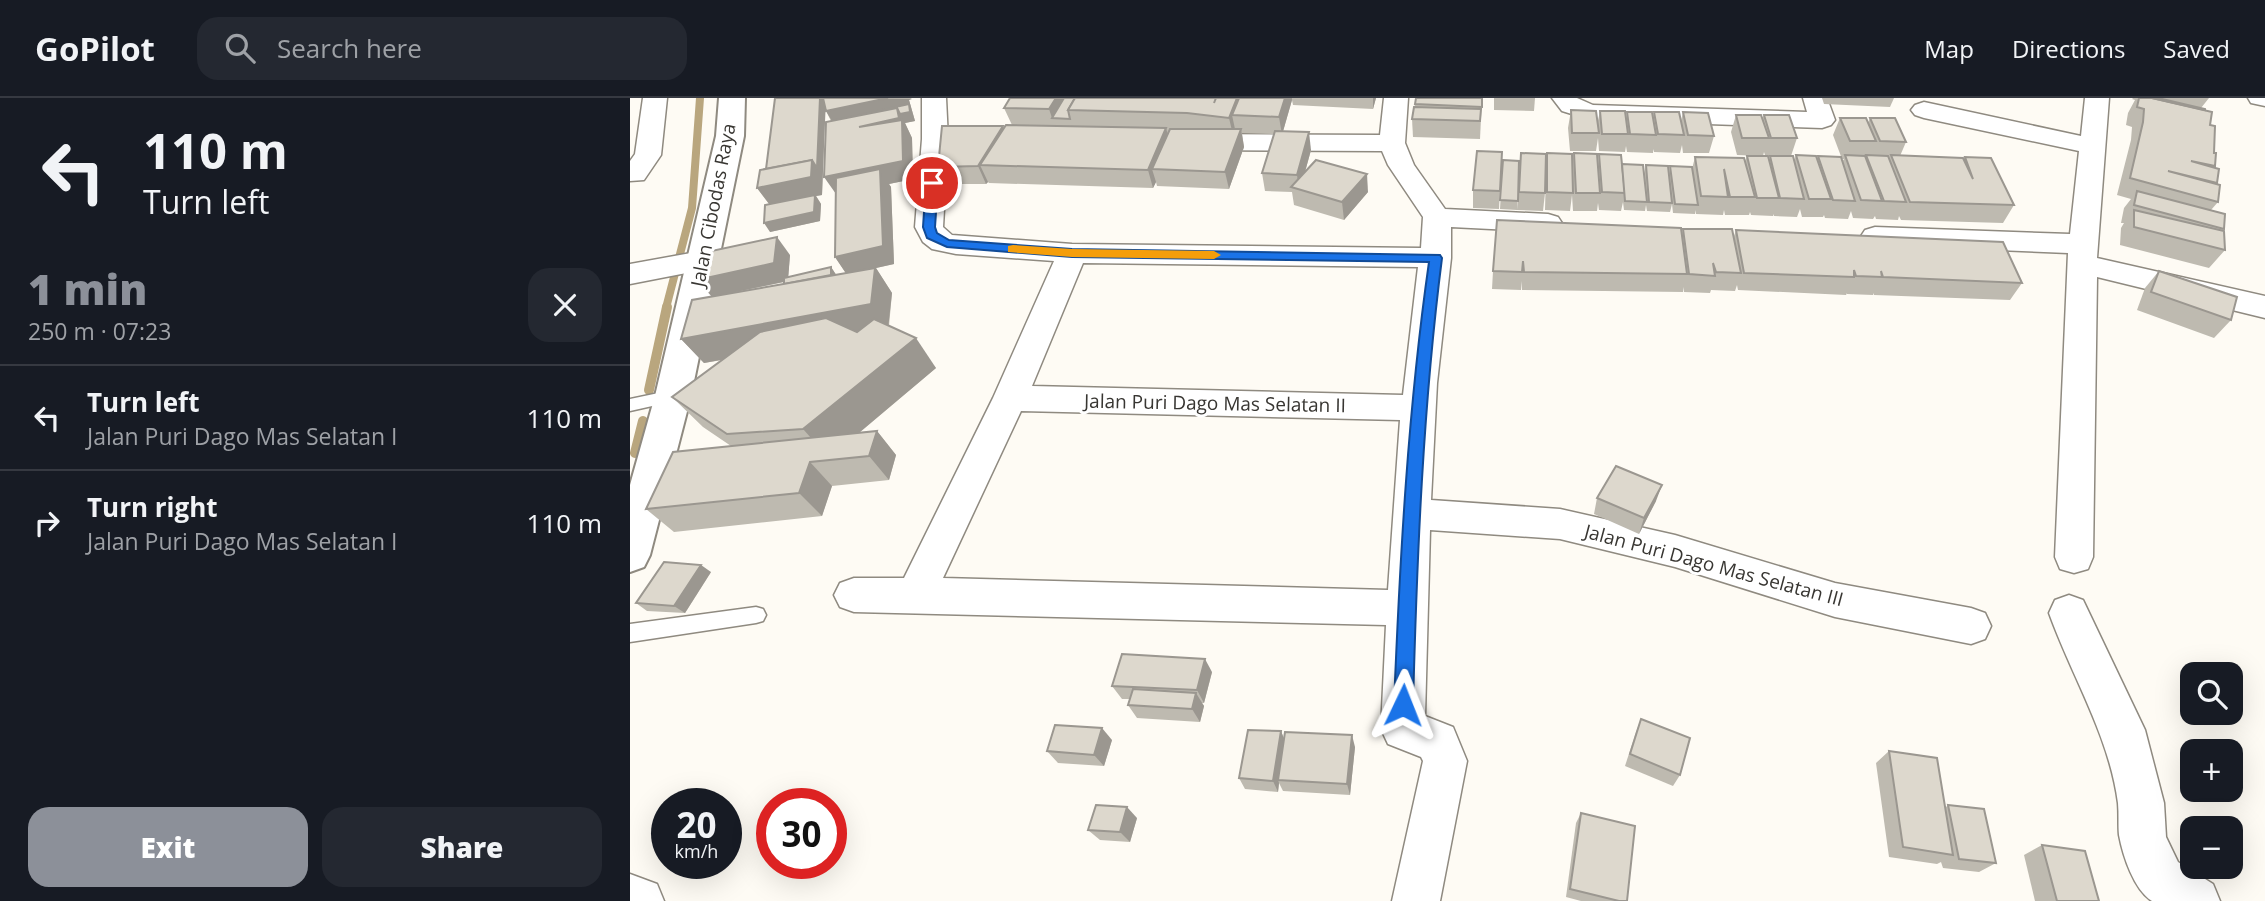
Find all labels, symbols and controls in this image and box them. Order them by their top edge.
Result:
search box [197,17,687,80]
text: GoPilot [35,26,155,71]
icon: search [221,29,259,67]
text: Search here [277,30,422,66]
text: Map [1924,32,1974,65]
text: Directions [2012,32,2125,65]
text: Saved [2163,32,2230,65]
text: 110 m [143,117,288,183]
street label: Jalan Cibodas Raya [684,121,742,291]
icon: left [28,126,119,217]
pin [902,153,962,213]
icon: arrive [913,164,951,202]
text: Turn left [143,180,269,223]
text: 1 min [28,260,147,317]
button: close [528,268,602,342]
text: 250 m · 07:23 [28,315,171,347]
text: Turn left [87,384,199,420]
street label: Jalan Puri Dago Mas Selatan II [1082,388,1346,418]
icon: left [28,399,66,437]
text: 110 m [527,400,602,436]
text: Jalan Puri Dago Mas Selatan I [87,420,398,452]
text: Turn right [87,489,218,525]
icon: right [28,504,66,542]
text: 110 m [527,505,602,541]
street label: Jalan Puri Dago Mas Selatan III [1580,517,1846,612]
text: Jalan Puri Dago Mas Selatan I [87,525,398,557]
map controls [2180,662,2243,879]
button: search [2180,662,2243,725]
position arrow [1366,668,1440,742]
button: + [2180,739,2243,802]
speed limit sign: 30 [756,788,847,879]
text: 20 [676,801,717,848]
button: Exit [28,807,308,887]
button: Share [322,807,602,887]
button: − [2180,816,2243,879]
text: km/h [675,839,718,863]

